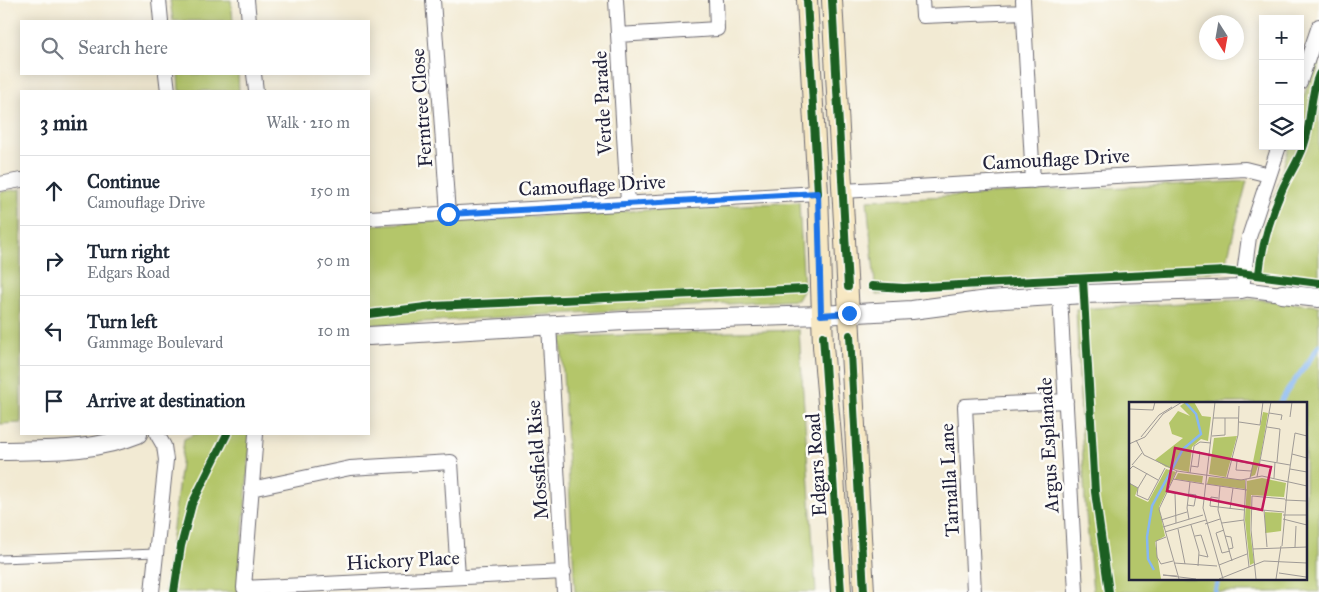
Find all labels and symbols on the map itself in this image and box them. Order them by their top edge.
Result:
north arrow [1199,15,1244,60]
street label: Ferntree Close [405,48,437,168]
street label: Verde Parade [587,50,617,157]
street label: Camouflage Drive [982,143,1130,176]
street label: Camouflage Drive [518,169,666,202]
route start [437,203,460,226]
route end [838,302,861,325]
street label: Argus Esplanade [1032,377,1065,514]
street label: Mossfield Rise [521,399,553,521]
inset map [1129,402,1306,580]
street label: Edgars Road [800,412,833,518]
street label: Tarnalla Lane [934,423,964,537]
street label: Hickory Place [346,545,460,575]

